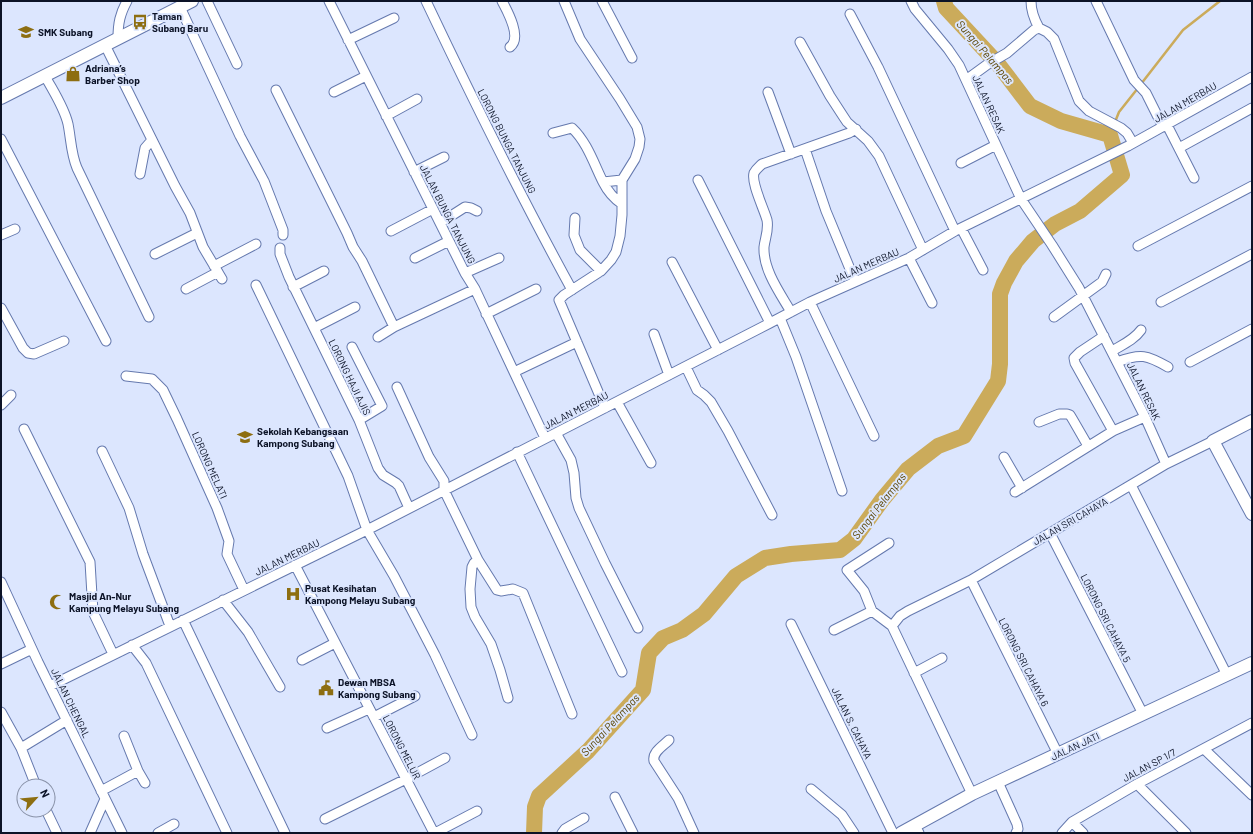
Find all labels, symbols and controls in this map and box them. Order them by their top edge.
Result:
place label: Taman Subang Baru [152,10,208,34]
bus stop icon: Taman Subang Baru [131,13,149,31]
water label: Sungai Pelampas [954,17,1016,86]
school or university icon: SMK Subang [17,23,35,41]
place label: SMK Subang [38,26,93,38]
place label: Adriana’s Barber Shop [85,62,140,86]
shop icon: Adriana’s Barber Shop [64,65,82,83]
street label: JALAN RESAK [970,73,1008,135]
street label: JALAN MERBAU [1151,79,1219,125]
street label: LORONG BUNGA TANJUNG [475,87,539,195]
street label: JALAN BUNGA TANJUNG [418,162,478,266]
street label: JALAN MERBAU [831,245,901,285]
street label: LORONG HAJI AJIS [326,337,374,417]
street label: JALAN RESAK [1125,360,1163,422]
street label: JALAN MERBAU [542,389,610,431]
place label: Sekolah Kebangsaan Kampong Subang [257,425,348,449]
school or university icon: Sekolah Kebangsaan Kampong Subang [236,428,254,446]
street label: LORONG MELATI [190,430,230,500]
water label: Sungai Pelampas [849,470,908,541]
street label: JALAN SRI CAHAYA [1031,495,1109,547]
street label: JALAN MERBAU [253,536,321,578]
street label: LORONG SRI CAHAYA 5 [1078,572,1134,664]
place label: Pusat Kesihatan Kampong Melayu Subang [305,582,416,606]
hospital icon: Pusat Kesihatan Kampong Melayu Subang [284,585,302,603]
place label: Masjid An-Nur Kampung Melayu Subang [69,590,180,614]
mosque icon: Masjid An-Nur Kampung Melayu Subang [48,593,66,611]
street label: LORONG SRI CAHAYA 6 [996,616,1052,708]
street label: JALAN CHENGAL [49,666,93,740]
place label: Dewan MBSA Kampong Subang [338,676,416,700]
public building icon: Dewan MBSA Kampong Subang [317,679,335,697]
street label: JALAN S. CAHAYA [829,685,875,761]
water label: Sungai Pelampas [578,691,642,758]
street label: LORONG MELUR [381,713,423,781]
street label: JALAN JATI [1049,730,1101,762]
street label: JALAN SP 1/7 [1120,746,1178,784]
north arrow [16,778,56,818]
text: N [38,787,53,799]

